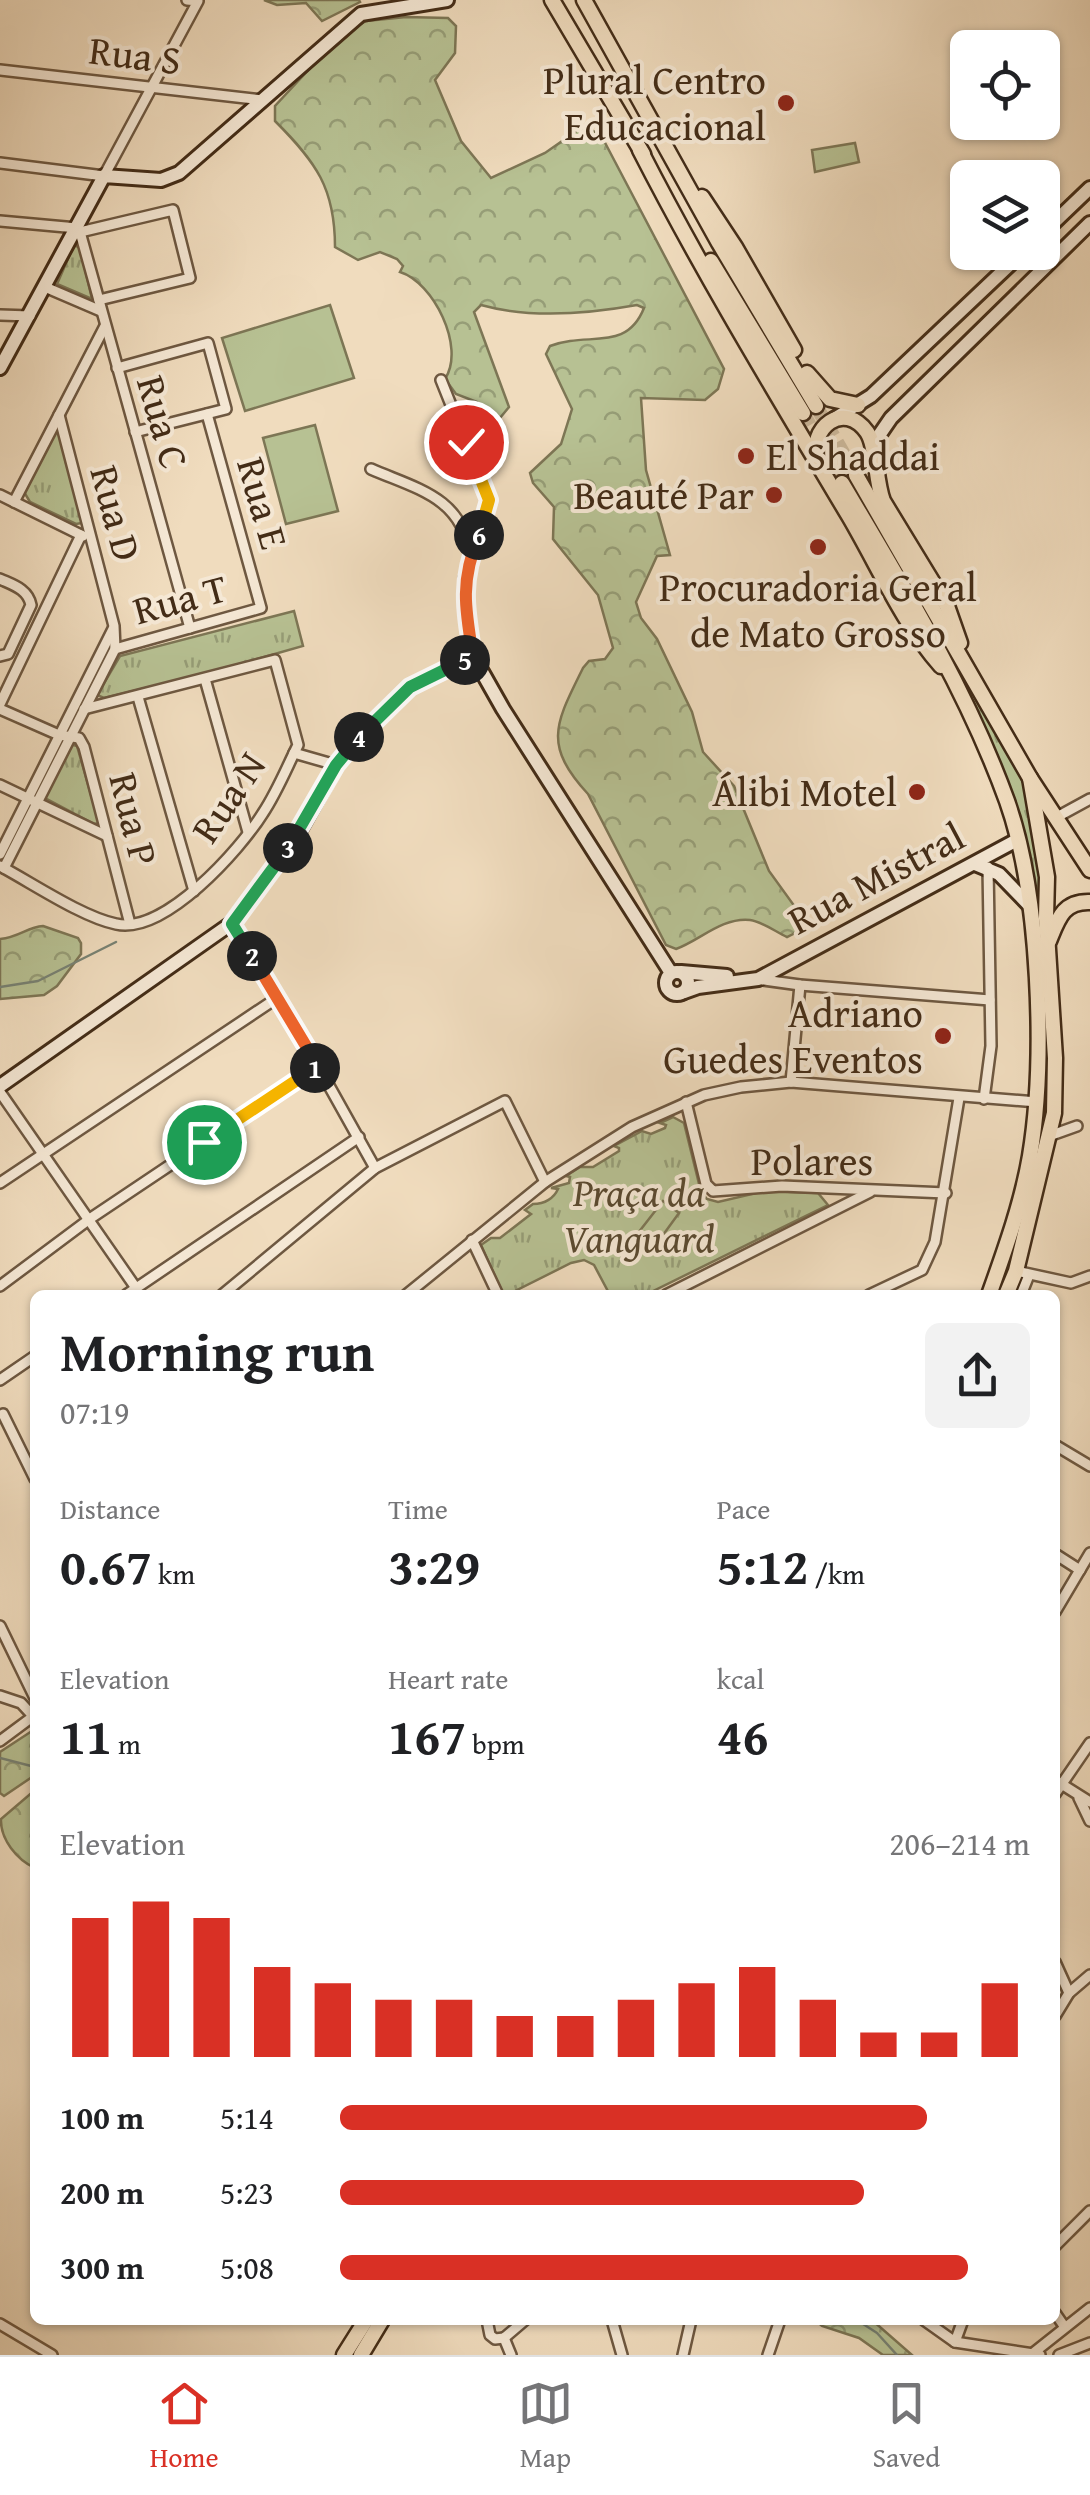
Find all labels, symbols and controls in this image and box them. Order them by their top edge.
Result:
street label: Rua S [86,20,184,89]
map controls [950,30,1060,270]
button: locate [950,30,1060,140]
place label: Plural Centro Educacional [543,50,766,155]
marker: Plural Centro Educacional [775,92,797,114]
button: layers [950,160,1060,270]
street label: Rua C [122,368,205,475]
pin [424,400,509,485]
icon: check [439,415,494,470]
place label: El Shaddai [766,426,940,485]
marker: El Shaddai [735,445,757,467]
street label: Rua E [222,450,305,556]
street label: Rua D [75,459,157,567]
place label: Beauté Par [573,465,754,524]
marker: Beauté Par [763,484,785,506]
pin: 6 [454,510,504,560]
text: 6 [472,514,486,555]
marker: Procuradoria Geral de Mato Grosso [807,536,829,558]
place label: Procuradoria Geral de Mato Grosso [659,557,977,662]
street label: Rua T [126,558,233,639]
pin: 5 [440,635,490,685]
text: 5 [458,639,472,680]
pin: 4 [334,712,384,762]
text: 4 [352,716,366,757]
street label: Rua N [176,739,280,854]
place label: Álibi Motel [712,762,897,821]
street label: Rua P [95,766,174,872]
marker: Álibi Motel [906,781,928,803]
street label: Rua Mistral [777,806,975,949]
pin: 3 [263,823,313,873]
text: 3 [281,827,295,868]
pin: 2 [227,931,277,981]
text: 2 [245,935,259,976]
place label: Adriano Guedes Eventos [663,983,923,1088]
marker: Adriano Guedes Eventos [932,1025,954,1047]
pin: 1 [290,1043,340,1093]
text: 1 [308,1047,322,1088]
pin [162,1100,247,1185]
icon: arrive [177,1115,232,1170]
street label: Polares [751,1131,873,1190]
park label: Praça da Vanguard [563,1162,715,1267]
text: Morning run [60,1311,374,1391]
button: share [925,1323,1030,1428]
text: 07:19 [60,1389,129,1436]
text: Distance [60,1488,160,1529]
text: Time [388,1488,448,1529]
text: Pace [717,1488,771,1529]
text: 0.67 [60,1529,152,1602]
text: 3:29 [388,1529,480,1602]
text: 5:12 [717,1529,809,1602]
text: km [152,1553,195,1594]
text: /km [809,1553,865,1594]
text: Elevation [60,1658,170,1699]
text: Heart rate [388,1658,508,1699]
text: kcal [717,1658,764,1699]
text: 11 [60,1699,112,1772]
text: 167 [388,1699,466,1772]
text: 46 [717,1699,768,1772]
text: m [112,1723,141,1764]
text: bpm [466,1723,525,1764]
text: Elevation [60,1820,185,1867]
text: 206–214 m [889,1820,1030,1867]
text: 100 m [60,2094,144,2141]
text: 5:14 [220,2094,274,2141]
text: 200 m [60,2169,144,2216]
text: 5:23 [220,2169,274,2216]
text: 300 m [60,2244,144,2291]
text: 5:08 [220,2244,274,2291]
tab: Home [150,2376,219,2477]
tab: Map [518,2376,573,2477]
tab: Saved [872,2376,940,2477]

